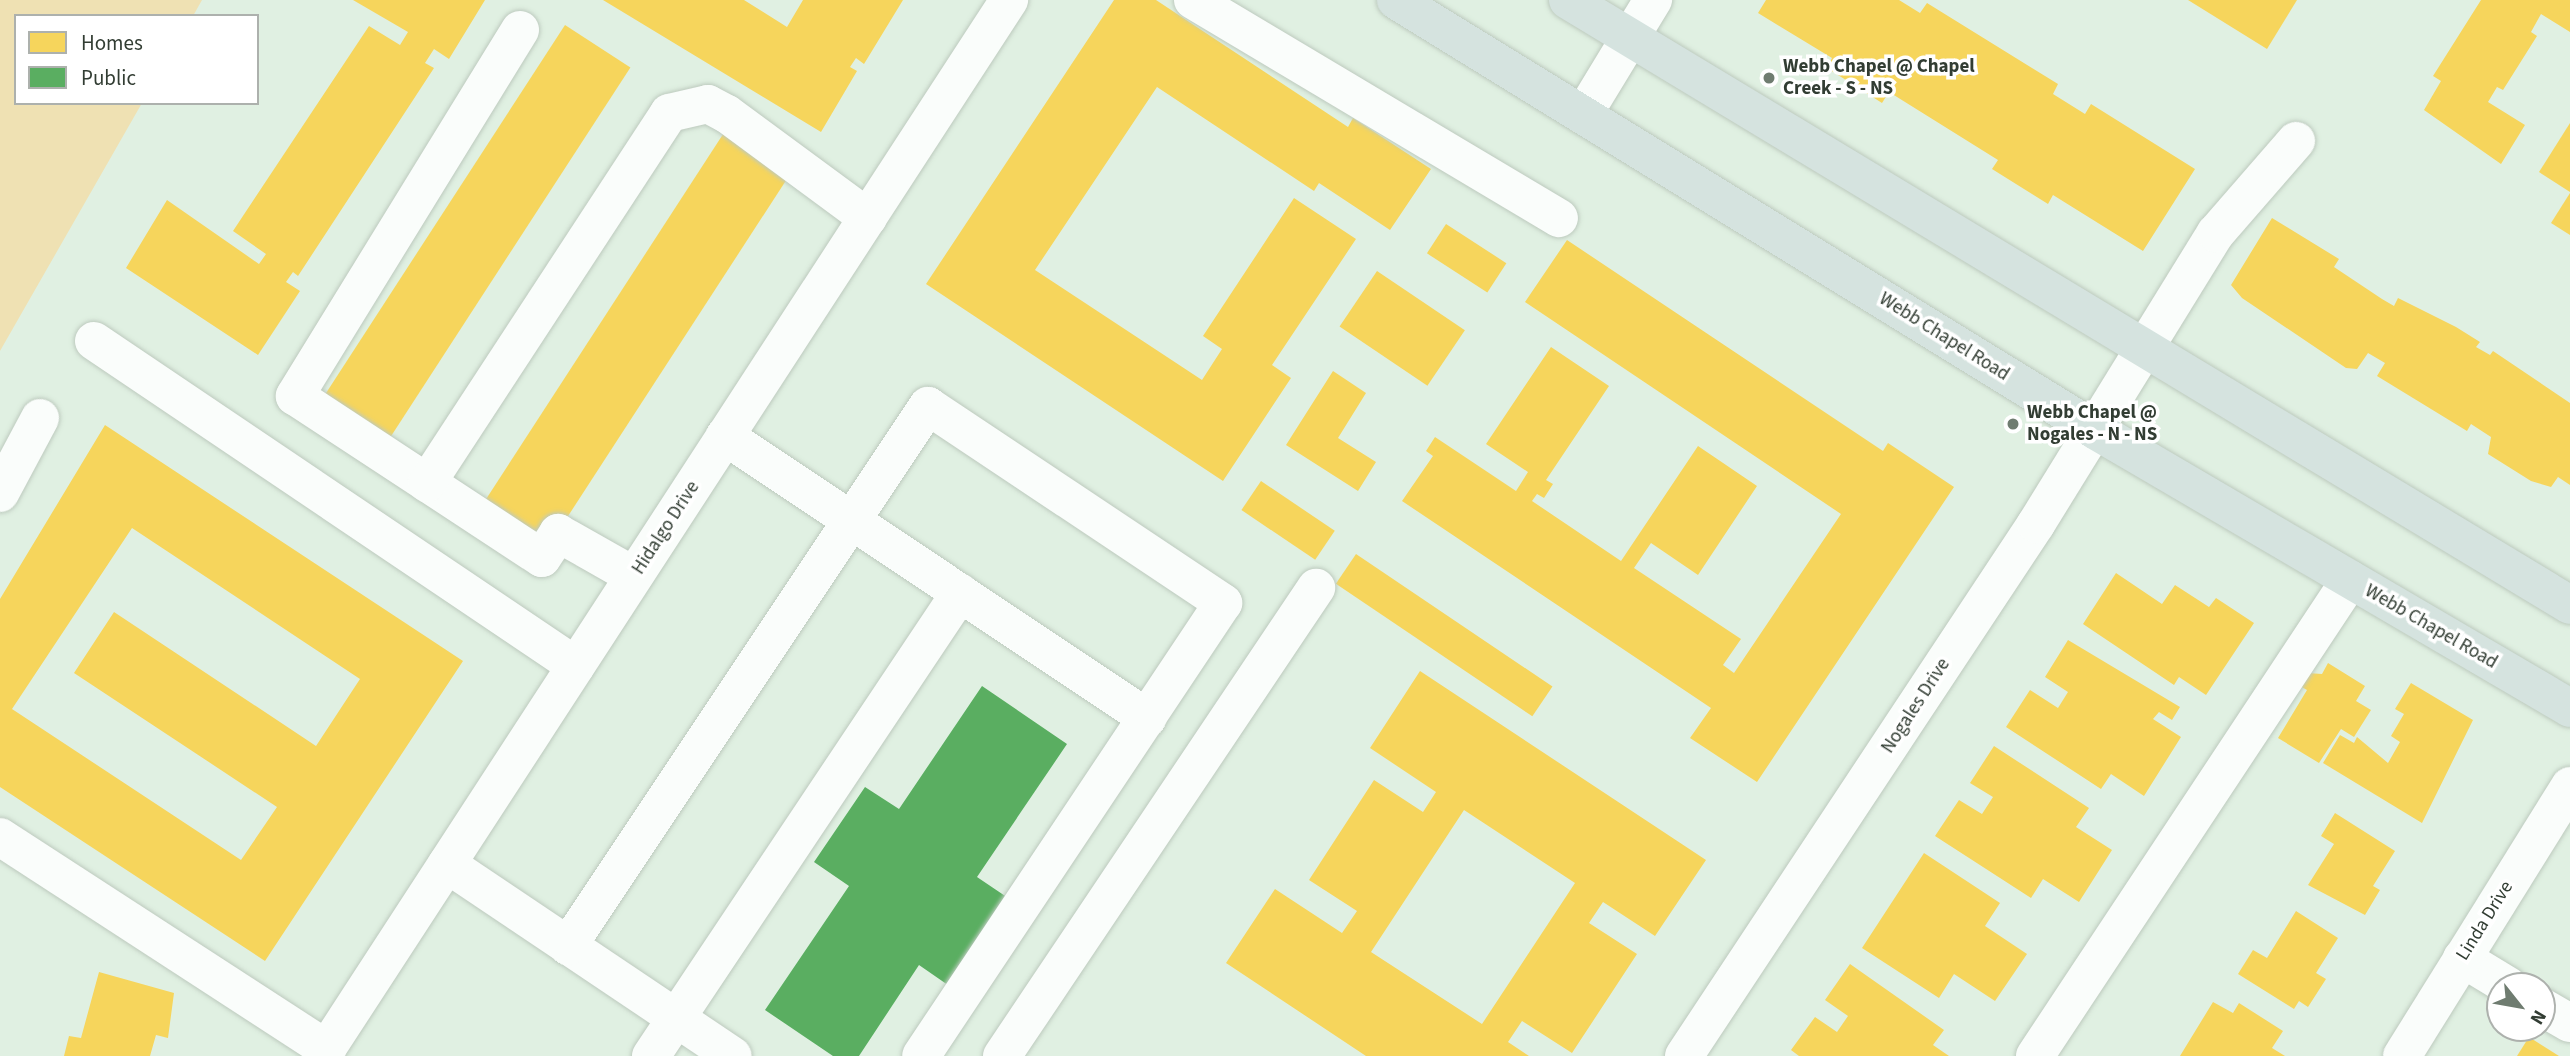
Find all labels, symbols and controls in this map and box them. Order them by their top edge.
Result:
legend [14,14,259,105]
text: Homes [81,28,143,58]
place label: Webb Chapel @ Chapel Creek - S - NS [1783,56,1975,100]
text: Public [81,63,136,93]
marker: Webb Chapel @ Chapel Creek - S - NS [1761,70,1777,86]
street label: Webb Chapel Road [1875,288,2013,386]
place label: Webb Chapel @ Nogales - N - NS [2027,402,2157,446]
marker: Webb Chapel @ Nogales - N - NS [2005,416,2021,432]
street label: Hidalgo Drive [627,477,705,579]
street label: Webb Chapel Road [2361,580,2501,674]
street label: Nogales Drive [1877,654,1955,758]
street label: Linda Drive [2452,877,2518,965]
north arrow [2486,972,2556,1042]
text: N [2523,1005,2553,1029]

